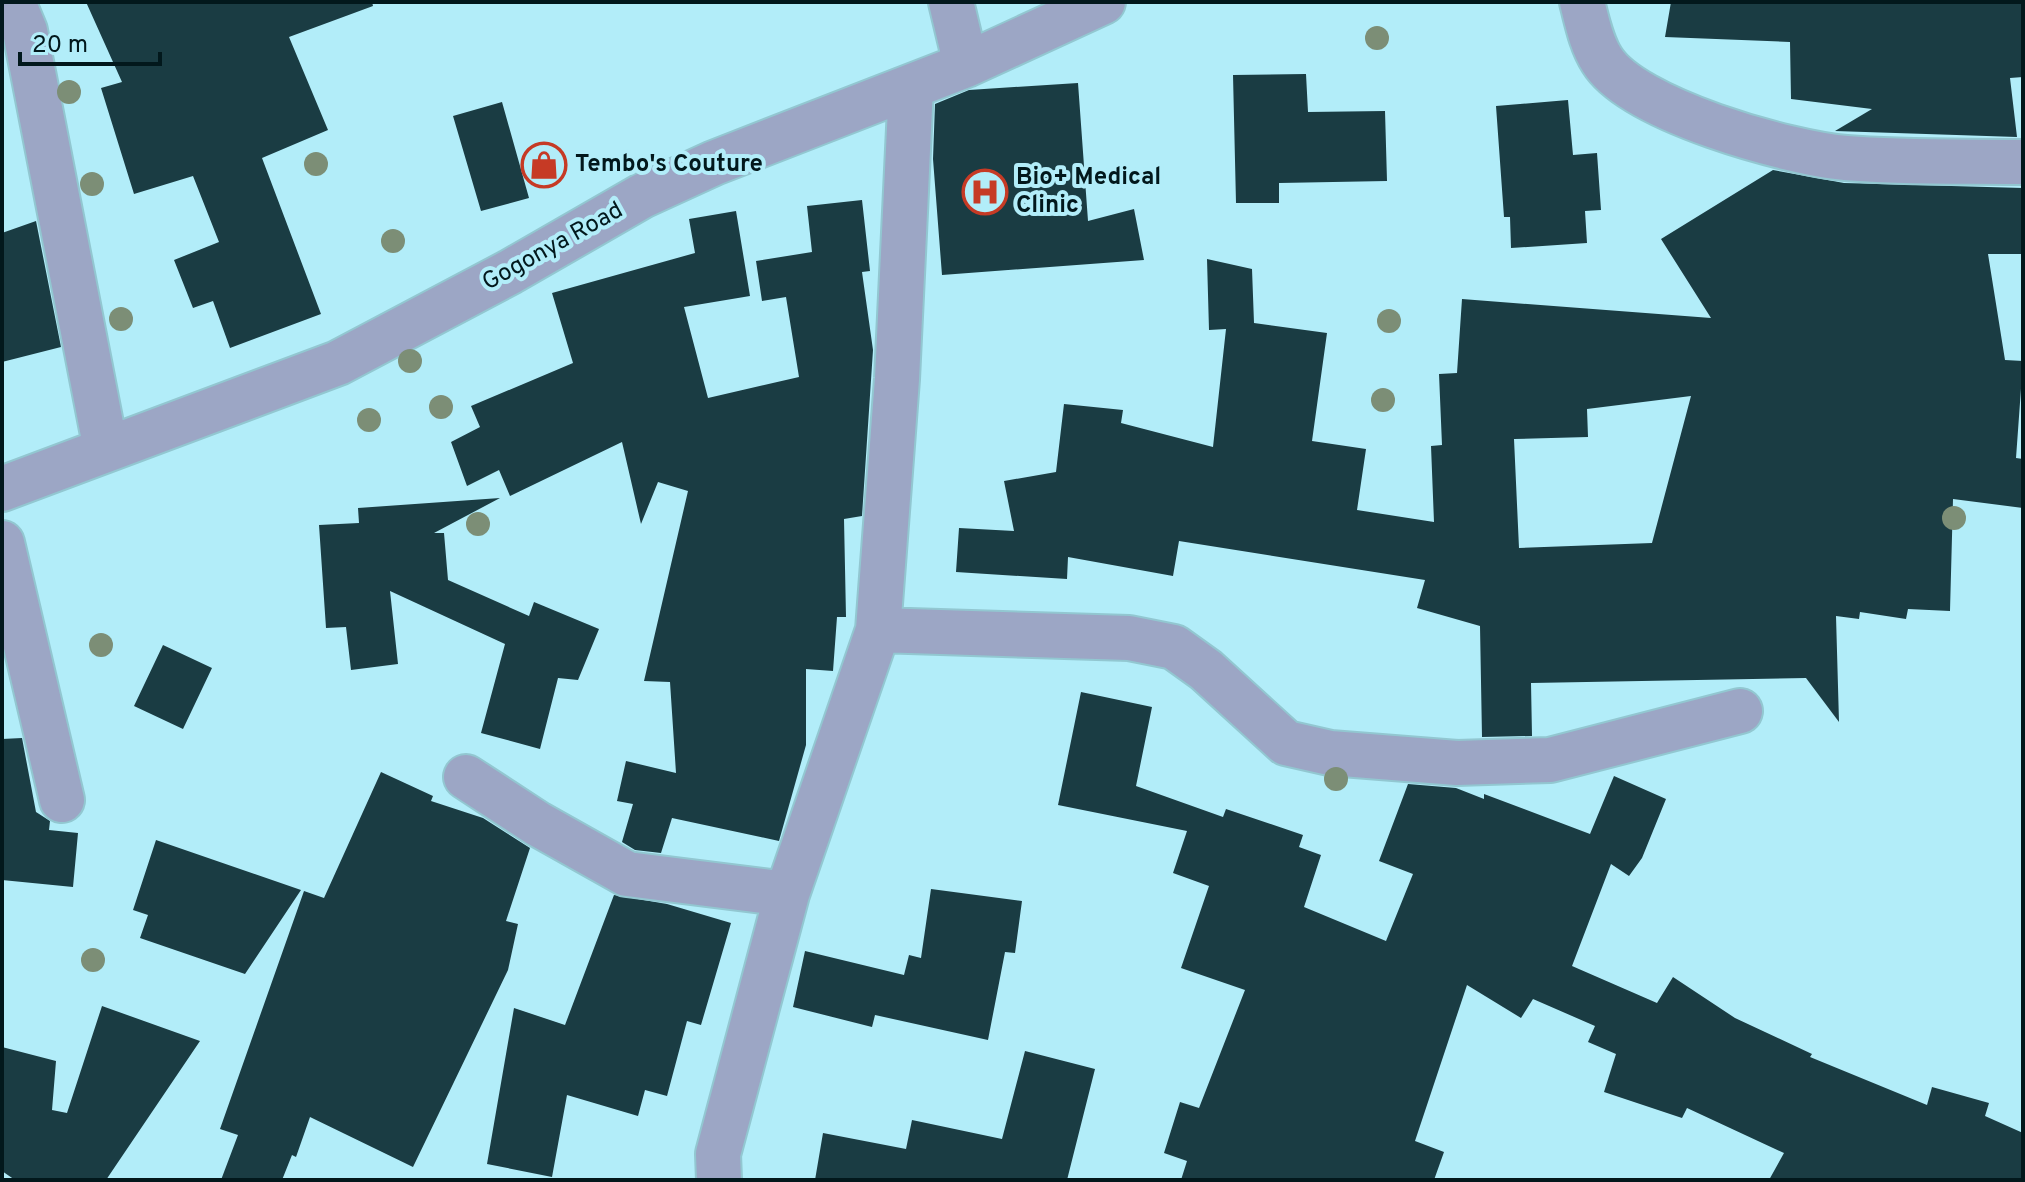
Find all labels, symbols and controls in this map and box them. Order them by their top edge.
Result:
scale bar [20,16,160,66]
text: 20 m [32,31,88,61]
shop icon: Tembo's Couture [520,141,568,189]
place label: Tembo's Couture [575,150,763,180]
place label: Bio+ Medical Clinic [1016,163,1161,221]
hospital icon: Bio+ Medical Clinic [961,168,1009,216]
street label: Gogonya Road [477,196,629,298]

